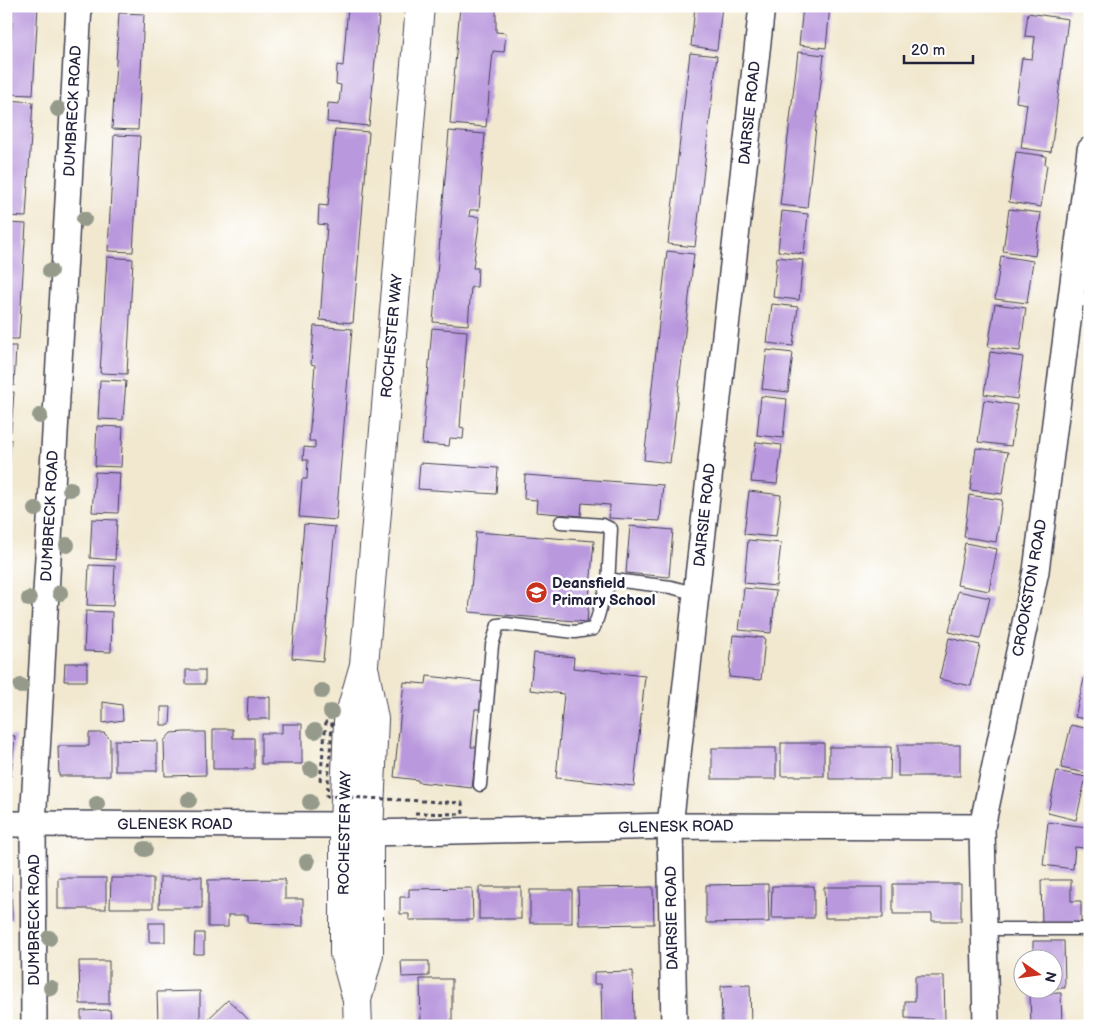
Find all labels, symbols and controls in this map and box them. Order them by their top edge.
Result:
scale bar [904,32,972,64]
text: 20 m [911,41,945,60]
street label: DUMBRECK ROAD [60,45,86,177]
street label: DAIRSIE ROAD [735,60,765,166]
street label: ROCHESTER WAY [377,273,407,399]
street label: DUMBRECK ROAD [37,450,63,582]
street label: DAIRSIE ROAD [690,462,720,568]
street label: CROOKSTON ROAD [1009,518,1051,658]
place label: Deansfield Primary School [552,574,656,610]
school or university icon: Deansfield Primary School [524,580,548,604]
street label: ROCHESTER WAY [334,770,356,895]
street label: GLENESK ROAD [117,815,233,834]
street label: GLENESK ROAD [618,816,734,838]
street label: DUMBRECK ROAD [25,854,44,986]
street label: DAIRSIE ROAD [662,866,682,970]
north arrow [1014,950,1064,1000]
text: N [1041,970,1060,984]

